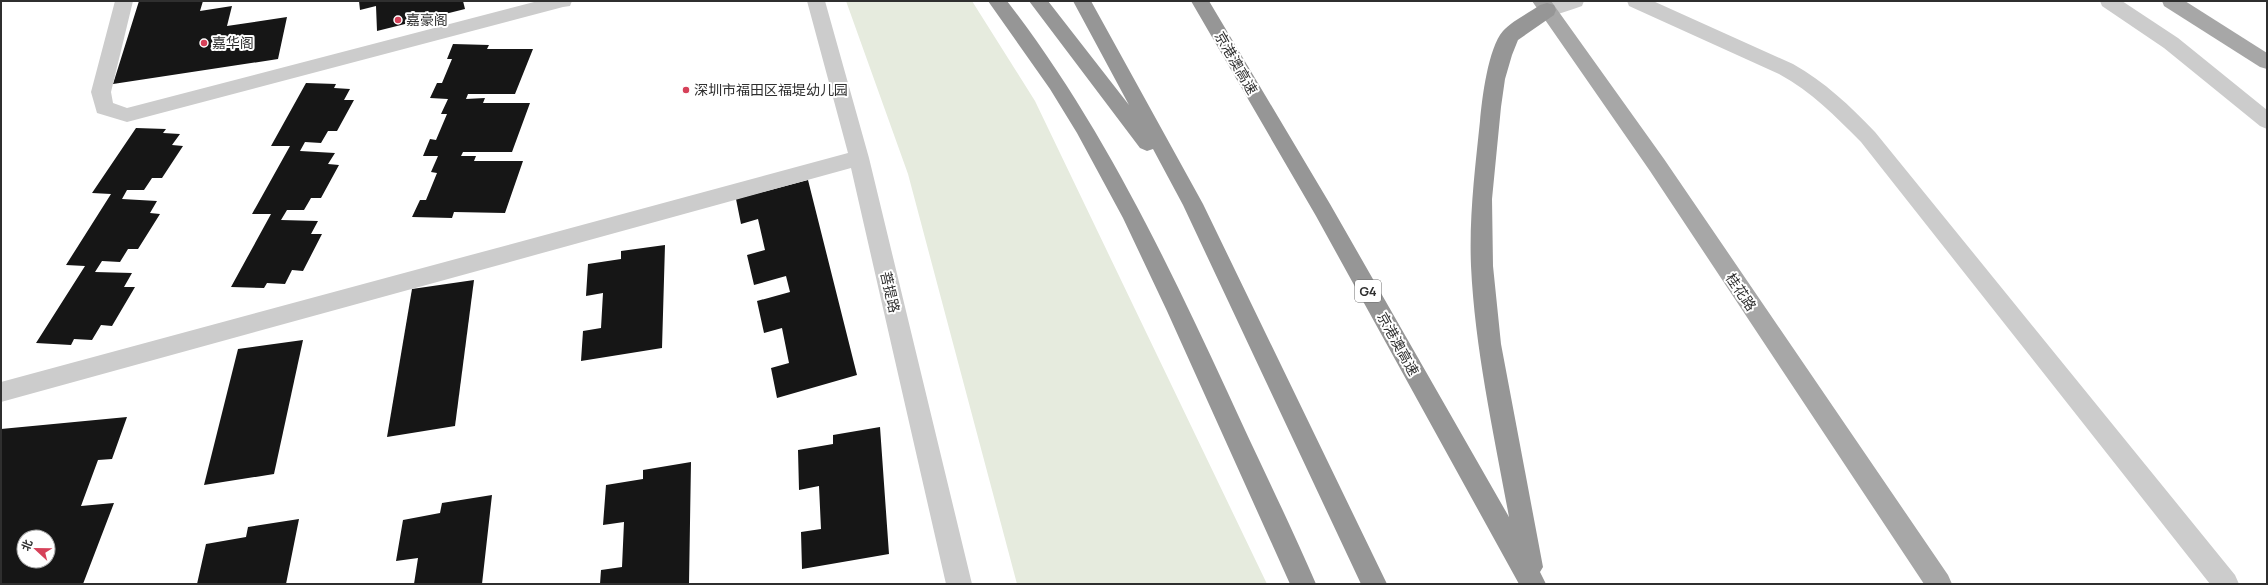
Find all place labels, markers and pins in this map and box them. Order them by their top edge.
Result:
place label: 嘉豪阁 [406,10,448,29]
marker: 嘉豪阁 [393,15,403,25]
place label: 嘉华阁 [212,33,254,52]
marker: 嘉华阁 [199,38,209,48]
place label: 深圳市福田区福堤幼儿园 [694,80,848,99]
marker: 深圳市福田区福堤幼儿园 [681,85,691,95]

